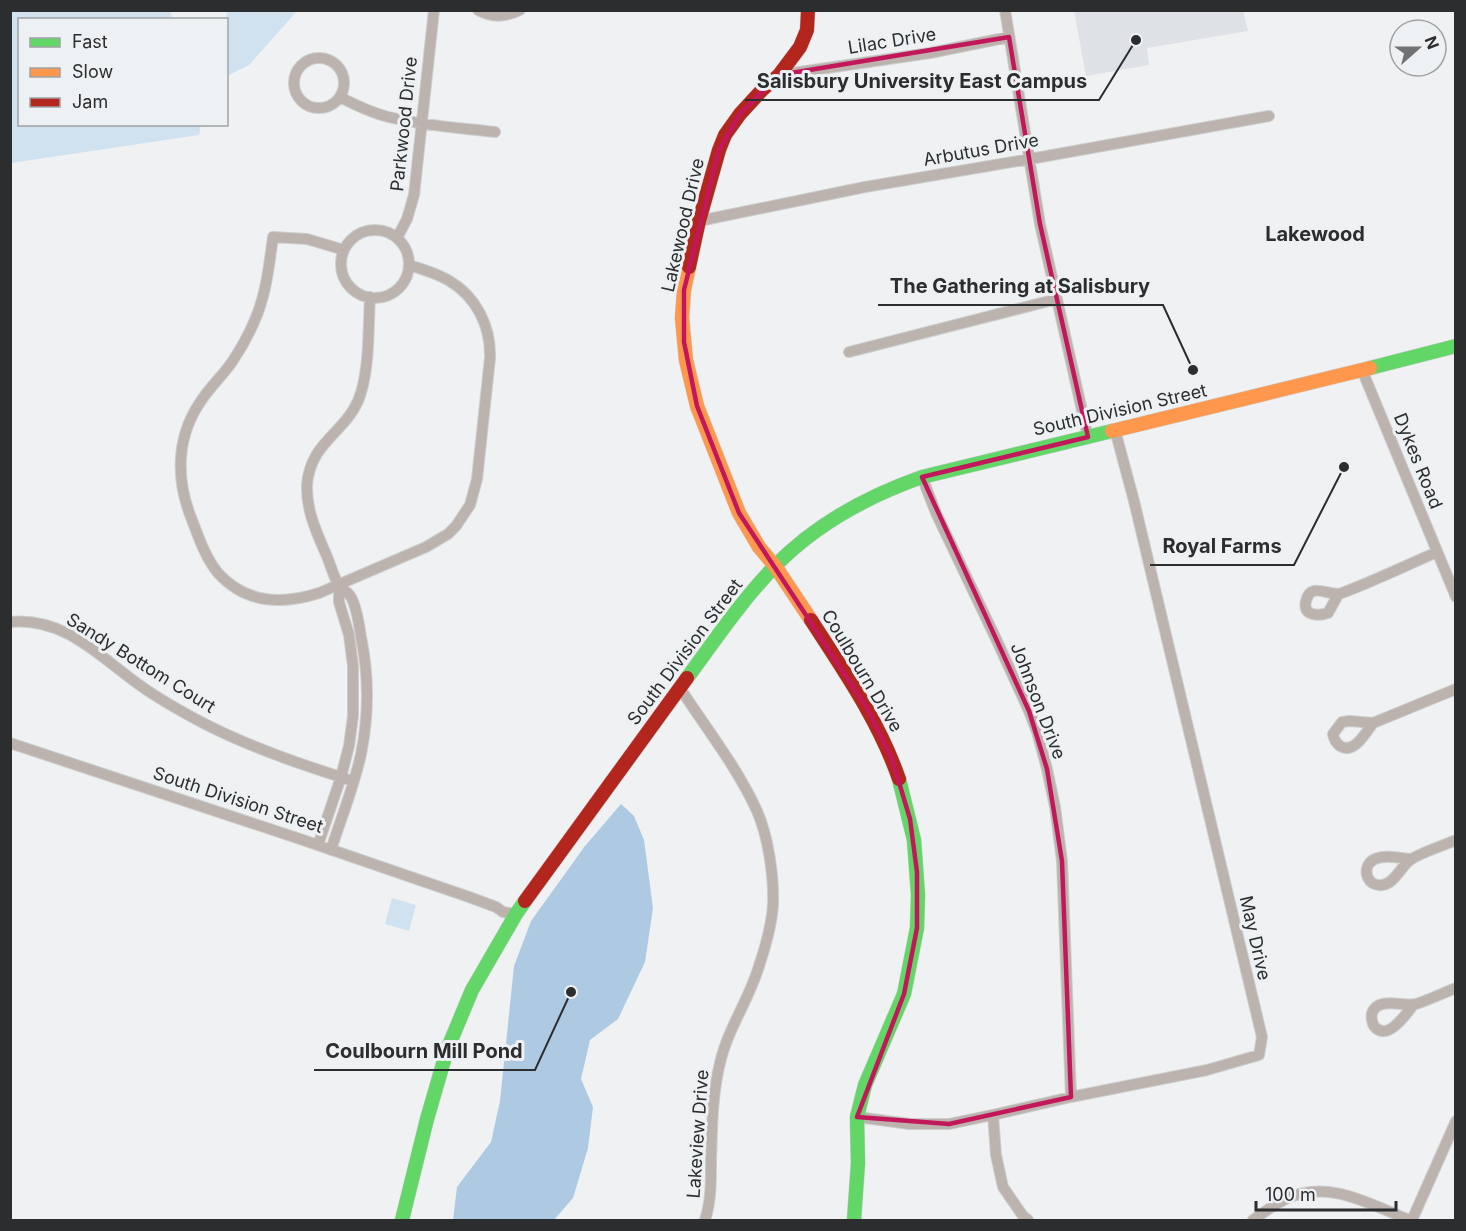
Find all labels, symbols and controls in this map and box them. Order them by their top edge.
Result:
legend [18,18,228,126]
north arrow [1388,18,1448,78]
street label: Lilac Drive [846,23,938,58]
text: Fast [72,31,108,52]
text: N [1420,33,1444,52]
street label: Parkwood Drive [386,56,421,192]
text: Slow [72,61,113,82]
callout: Salisbury University East Campus [745,62,1099,100]
text: Salisbury University East Campus [757,69,1087,93]
text: Jam [72,91,108,112]
street label: Arbutus Drive [922,129,1040,170]
street label: Lakewood Drive [657,156,708,294]
district label: Lakewood [1265,222,1365,246]
callout: The Gathering at Salisbury [878,267,1163,305]
text: The Gathering at Salisbury [890,274,1150,298]
street label: South Division Street [1031,379,1209,440]
street label: Dykes Road [1390,410,1447,512]
callout: Royal Farms [1150,527,1294,565]
text: Royal Farms [1162,534,1282,558]
street label: South Division Street [623,574,746,729]
street label: Coulbourn Drive [818,606,907,736]
street label: Sandy Bottom Court [63,608,220,717]
street label: Johnson Drive [1007,640,1070,762]
street label: South Division Street [150,762,326,837]
street label: May Drive [1236,894,1275,982]
callout: Coulbourn Mill Pond [314,1032,535,1070]
text: Coulbourn Mill Pond [325,1039,523,1063]
street label: Lakeview Drive [683,1069,712,1199]
scale bar [1256,1174,1396,1212]
text: 100 m [1265,1184,1316,1205]

